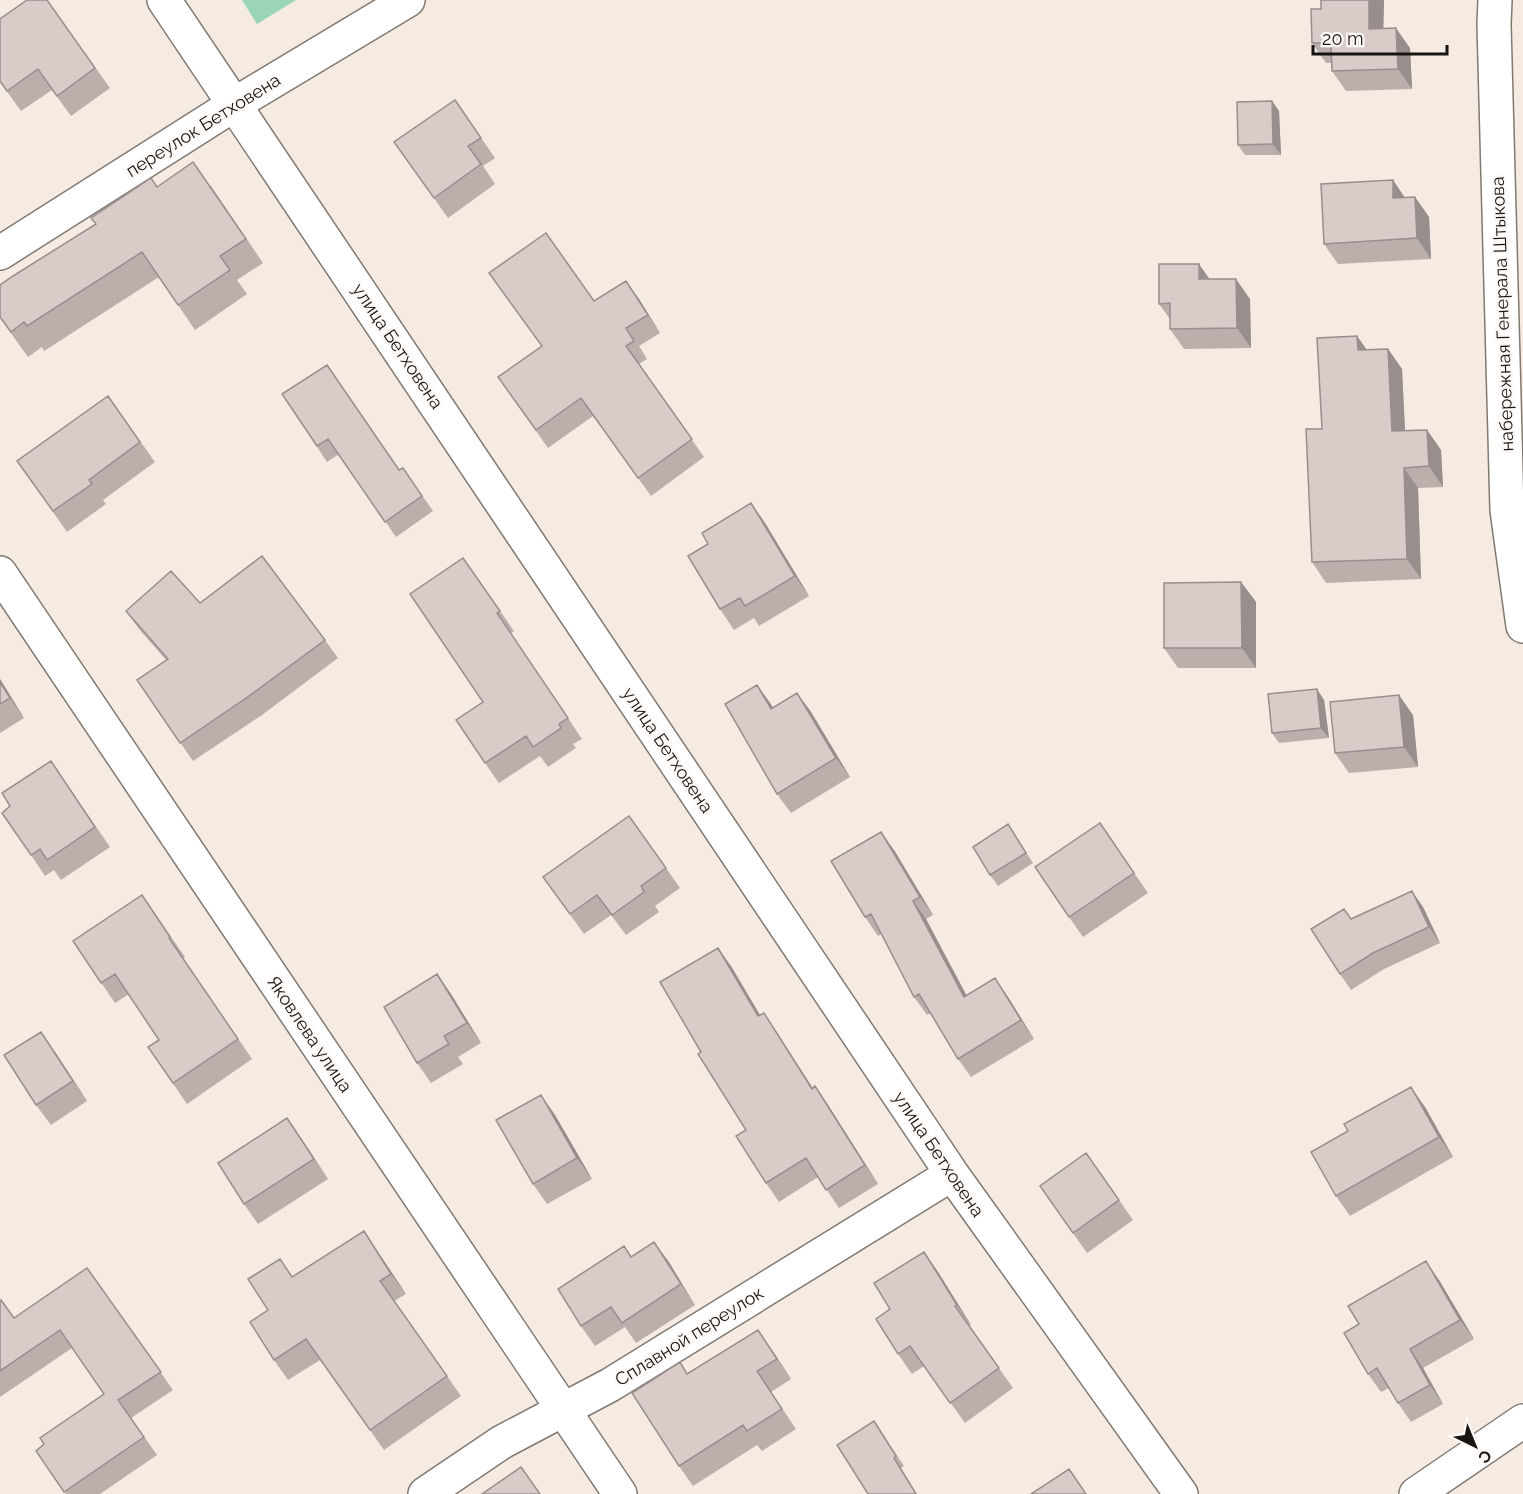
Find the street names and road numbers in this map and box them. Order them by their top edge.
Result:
street label: переулок Бетховена [122,69,284,181]
street label: набережная Генерала Штыкова [1487,176,1517,452]
street label: улица Бетховена [348,279,448,413]
street label: улица Бетховена [618,683,718,817]
street label: Яковлева улица [263,972,357,1096]
street label: улица Бетховена [889,1087,989,1221]
street label: Сплавной переулок [611,1282,767,1390]

